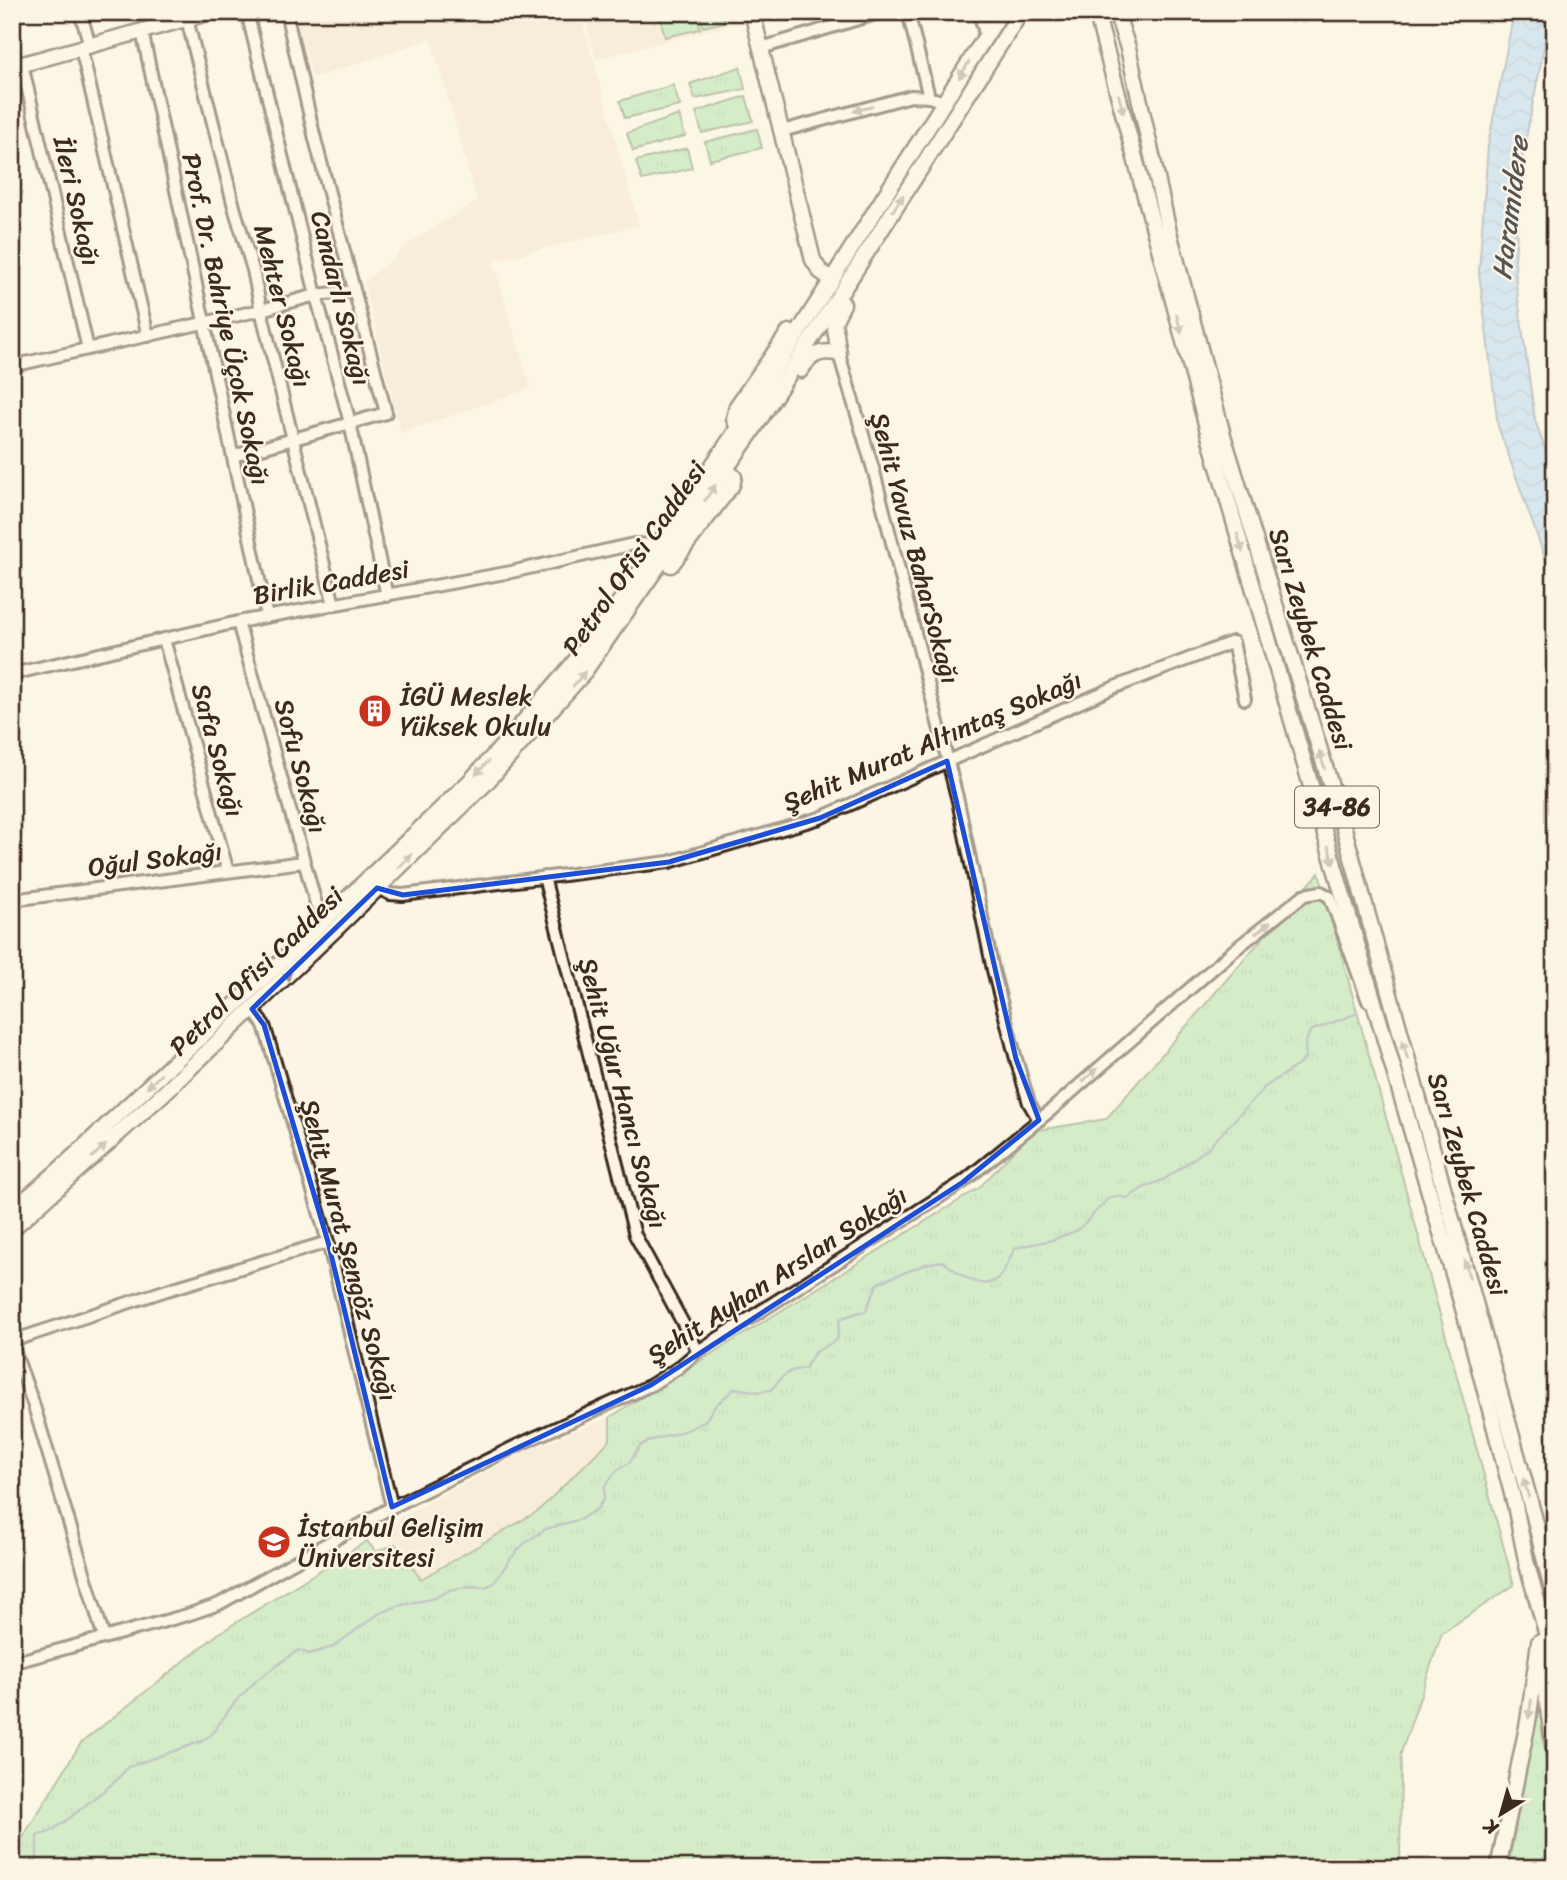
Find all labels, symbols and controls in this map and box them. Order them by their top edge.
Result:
one-way arrow [958,60,971,80]
one-way arrow [1116,93,1127,115]
one-way arrow [852,105,873,115]
street label: İleri Sokağı [40,131,114,270]
water label: Haramidere [1477,131,1543,282]
street label: Prof. Dr. Bahriye Üçok Sokağı [168,149,284,489]
one-way arrow [891,194,904,213]
street label: Candarlı Sokağı [297,206,385,390]
street label: Mehter Sokağı [241,220,325,392]
one-way arrow [1174,313,1185,335]
street label: Şehit Yavuz BaharSokağı [857,407,973,689]
street label: Petrol Ofisi Caddesi [549,450,719,665]
one-way arrow [703,484,717,502]
street label: Sarı Zeybek Caddesi [1255,522,1367,757]
one-way arrow [1235,533,1245,554]
street label: Birlik Caddesi [250,546,413,618]
street label: Şehit Murat Altıntaş Sokağı [775,657,1089,825]
one-way arrow [571,670,586,688]
place label: İGÜ Meslek Yüksek Okulu [399,673,551,749]
street label: Safa Sokağı [178,678,258,822]
building icon: İGÜ Meslek Yüksek Okulu [356,692,394,730]
street label: Sofu Sokağı [261,693,341,839]
one-way arrow [1317,750,1327,771]
one-way arrow [475,759,491,776]
road number: 34-86 [1295,786,1379,828]
street label: Oğul Sokağı [85,828,225,890]
one-way arrow [1327,845,1337,866]
one-way arrow [397,853,414,870]
street label: Petrol Ofisi Caddesi [157,874,355,1067]
one-way arrow [1254,921,1272,935]
street label: Şehit Uğur Hancı Sokağı [565,952,681,1234]
one-way arrow [275,971,293,987]
one-way arrow [1399,1039,1409,1060]
one-way arrow [1081,1067,1099,1083]
street label: Sarı Zeybek Caddesi [1414,1067,1522,1302]
one-way arrow [146,1073,163,1089]
street label: Şehit Murat Şengöz Sokağı [286,1094,412,1406]
one-way arrow [90,1143,107,1159]
street label: Şehit Ayhan Arslan Sokağı [637,1173,917,1377]
one-way arrow [1461,1258,1471,1279]
one-way arrow [1521,1477,1531,1498]
place label: İstanbul Gelişim Üniversitesi [297,1504,484,1580]
school or university icon: İstanbul Gelişim Üniversitesi [255,1523,293,1561]
one-way arrow [1524,1698,1535,1720]
north arrow [1466,1778,1536,1848]
text: K [1475,1810,1506,1844]

